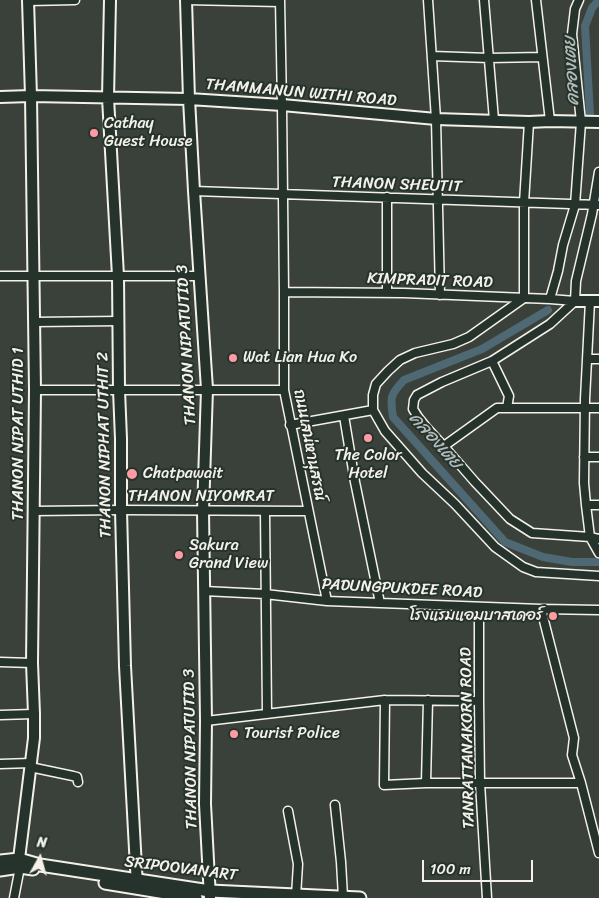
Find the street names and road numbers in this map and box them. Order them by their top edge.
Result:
street label: THAMMANUN WITHI ROAD [205,75,397,111]
street label: THANON SHEUTIT [332,173,462,197]
street label: THANON NIPATUTID 3 [173,264,201,426]
street label: KIMPRADIT ROAD [367,269,493,293]
street label: THANON NIPAT UTHID 1 [9,347,29,521]
street label: THANON NIPHAT UTHIT 2 [94,352,116,538]
street label: ถนนเสน่หานุสรณ์ [289,388,329,502]
street label: THANON NIYOMRAT [128,487,274,507]
street label: PADUNGPUKDEE ROAD [321,575,483,603]
street label: TANRATTANAKORN ROAD [457,647,479,829]
street label: THANON NIPATUTID 3 [180,669,202,829]
street label: SRIPOOVANART [123,853,239,885]

